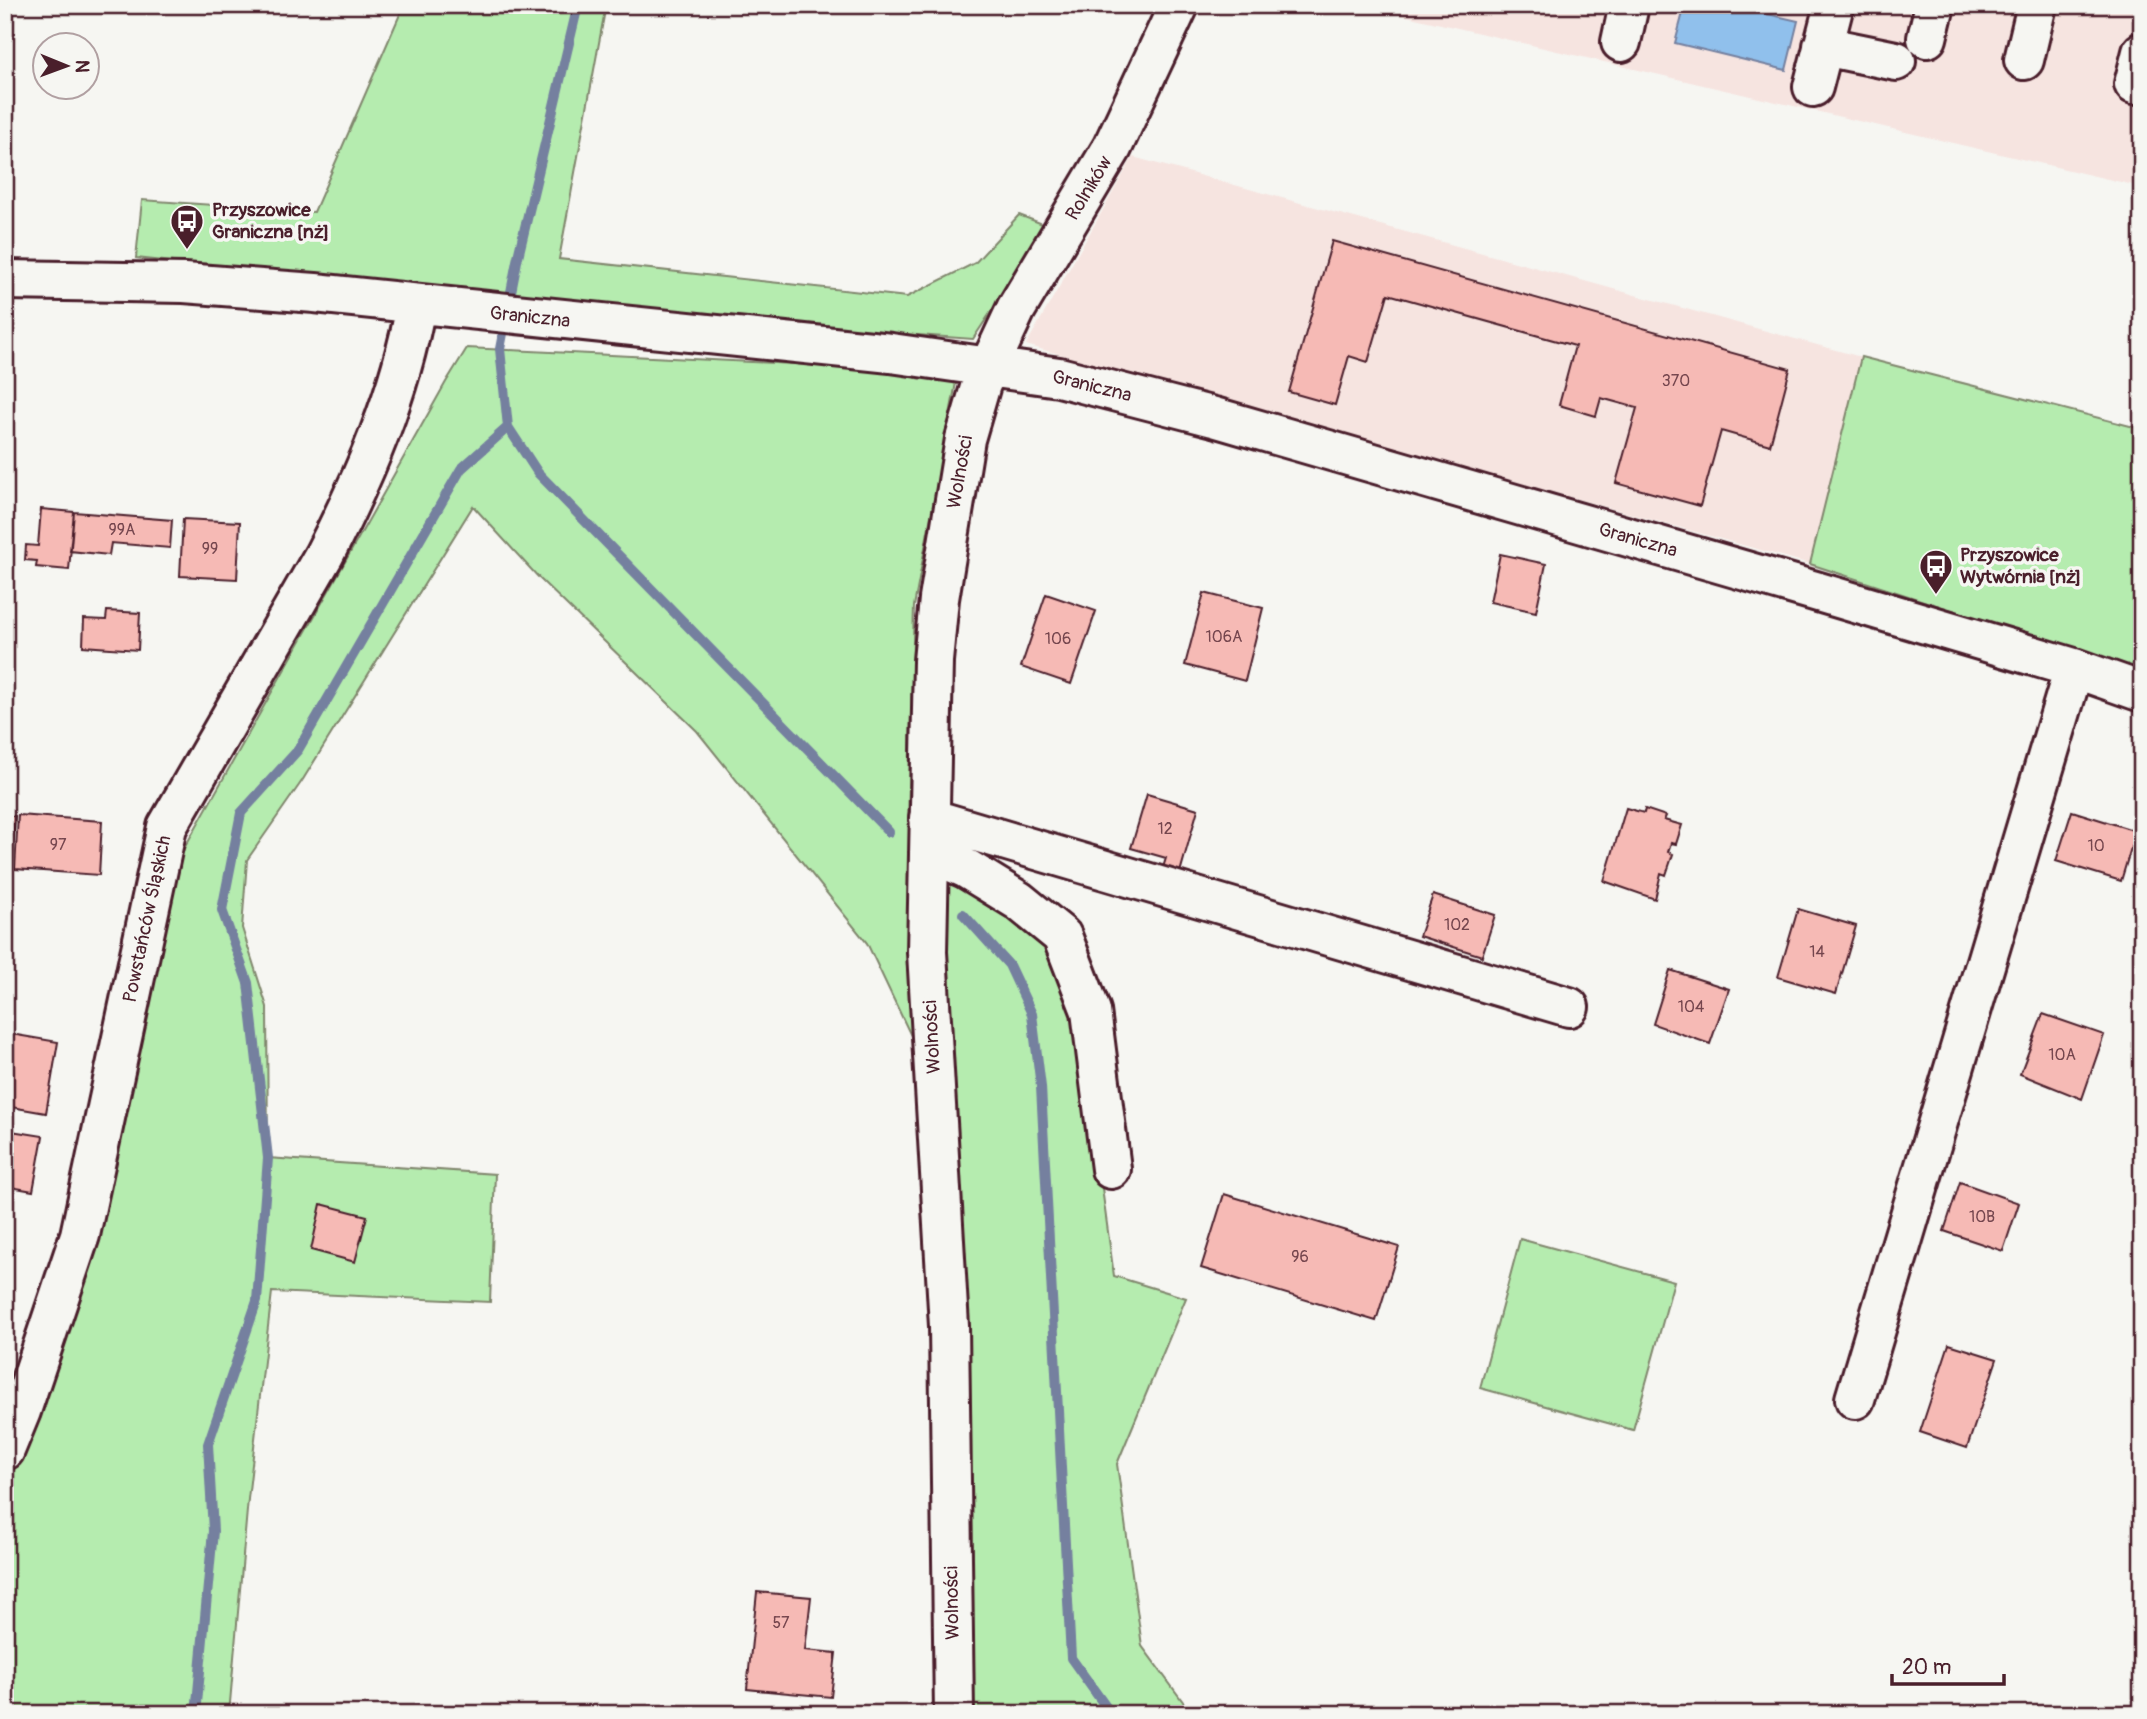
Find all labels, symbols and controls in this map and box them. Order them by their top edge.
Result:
north arrow [32,32,102,102]
text: N [70,60,94,73]
street label: Rolników [1060,151,1118,225]
place label: Przyszowice Graniczna [nż] [212,198,329,244]
bus stop icon: Przyszowice Graniczna [nż] [168,202,206,251]
street label: Graniczna [489,301,572,333]
street label: Graniczna [1050,365,1134,407]
house number: 370 [1662,371,1690,391]
street label: Wolności [942,434,978,510]
street label: Graniczna [1596,517,1680,563]
house number: 99A [109,520,135,540]
house number: 99 [202,539,218,559]
place label: Przyszowice Wytwórnia [nż] [1960,543,2082,589]
bus stop icon: Przyszowice Wytwórnia [nż] [1917,547,1955,596]
house number: 106A [1206,627,1242,647]
house number: 106 [1045,629,1071,649]
house number: 12 [1157,819,1173,839]
street label: Powstańców Śląskich [118,833,176,1005]
house number: 97 [50,835,67,855]
house number: 10 [2087,836,2105,856]
house number: 102 [1444,915,1470,935]
house number: 14 [1809,942,1825,962]
house number: 104 [1678,997,1704,1017]
street label: Wolności [918,1000,946,1074]
house number: 10A [2048,1045,2076,1065]
house number: 10B [1969,1207,1995,1227]
house number: 96 [1291,1247,1309,1267]
street label: Wolności [939,1566,965,1640]
house number: 57 [772,1613,790,1633]
scale bar [1892,1642,2004,1686]
text: 20 m [1902,1654,1951,1681]

